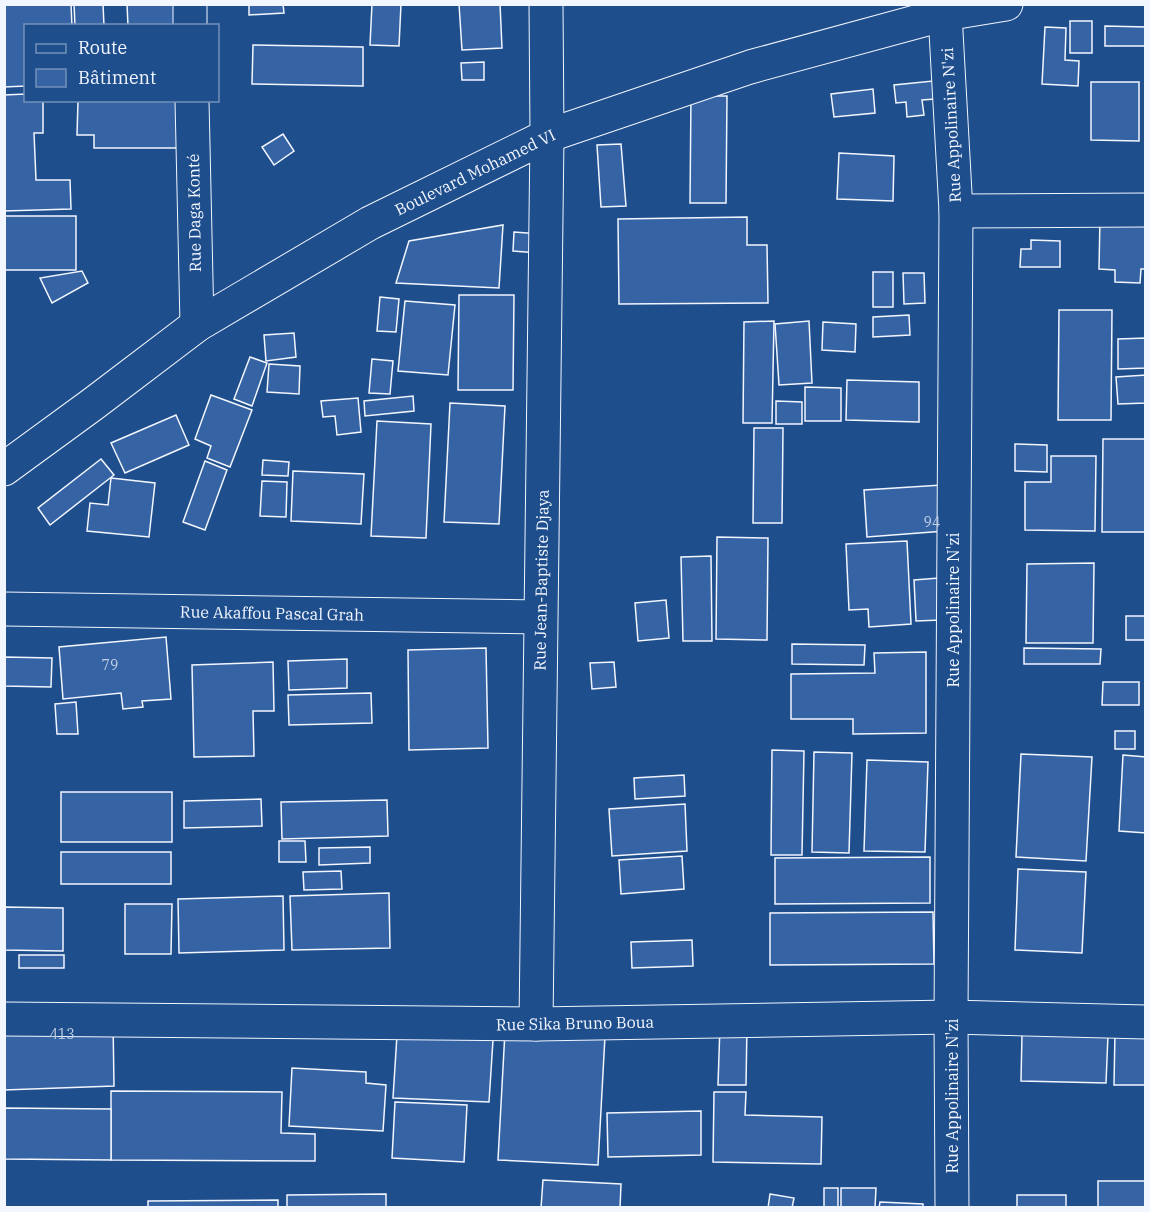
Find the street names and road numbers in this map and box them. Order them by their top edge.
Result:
street label: Rue Appolinaire N'zi [937,47,965,203]
street label: Boulevard Mohamed VI [392,124,558,220]
street label: Rue Daga Konté [183,154,205,272]
street label: Rue Jean-Baptiste Djaya [529,489,553,671]
street label: Rue Appolinaire N'zi [943,532,963,688]
street label: Rue Akaffou Pascal Grah [180,601,364,625]
street label: Rue Sika Bruno Boua [496,1012,655,1034]
street label: Rue Appolinaire N'zi [942,1018,962,1174]

